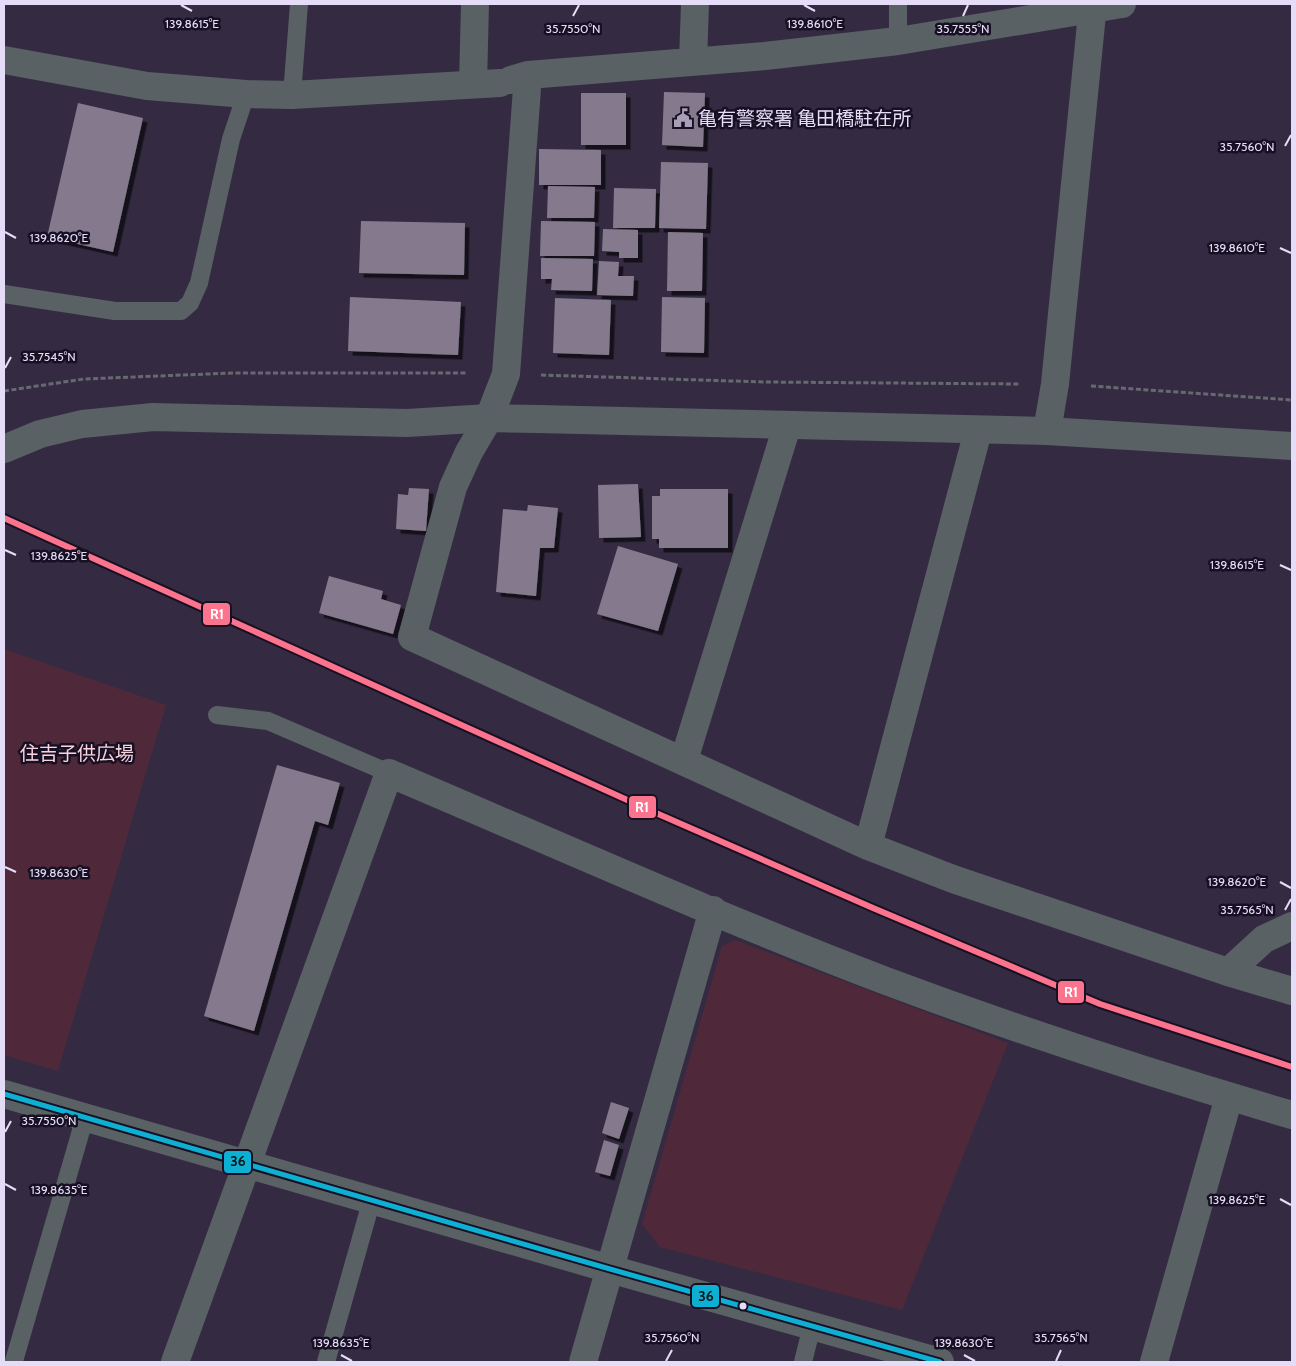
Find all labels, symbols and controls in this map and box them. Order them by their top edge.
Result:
text: 139.8615°E [165,16,219,31]
text: 139.8610°E [787,16,843,31]
text: 35.7550°N [546,21,600,36]
text: 35.7555°N [937,21,989,36]
public building icon: 亀有警察署 亀田橋駐在所 [672,107,694,129]
place label: 亀有警察署 亀田橋駐在所 [698,107,911,130]
text: 35.7560°N [1219,139,1275,154]
text: 139.8620°E [30,230,89,245]
text: 139.8610°E [1209,240,1265,255]
text: 35.7545°N [22,349,76,364]
text: 139.8625°E [31,548,88,563]
text: 139.8615°E [1210,557,1264,572]
line badge: R1 [202,602,231,626]
text: R1 [210,605,224,623]
park label: 住吉子供広場 [20,742,134,765]
line badge: R1 [628,795,657,819]
text: R1 [635,798,649,816]
text: 139.8630°E [30,865,89,880]
text: 139.8620°E [1208,874,1267,889]
text: 35.7565°N [1220,902,1274,917]
line badge: R1 [1057,980,1085,1004]
text: R1 [1064,983,1078,1001]
text: 35.7550°N [22,1113,76,1128]
line badge: 36 [223,1150,252,1174]
text: 36 [230,1152,246,1170]
text: 139.8635°E [31,1182,88,1197]
text: 139.8625°E [1209,1192,1266,1207]
line badge: 36 [691,1284,720,1308]
text: 36 [698,1287,714,1305]
unlabelled marker [738,1301,748,1311]
text: 35.7560°N [644,1330,700,1345]
text: 35.7565°N [1034,1330,1088,1345]
text: 139.8635°E [313,1335,370,1350]
text: 139.8630°E [935,1335,994,1350]

